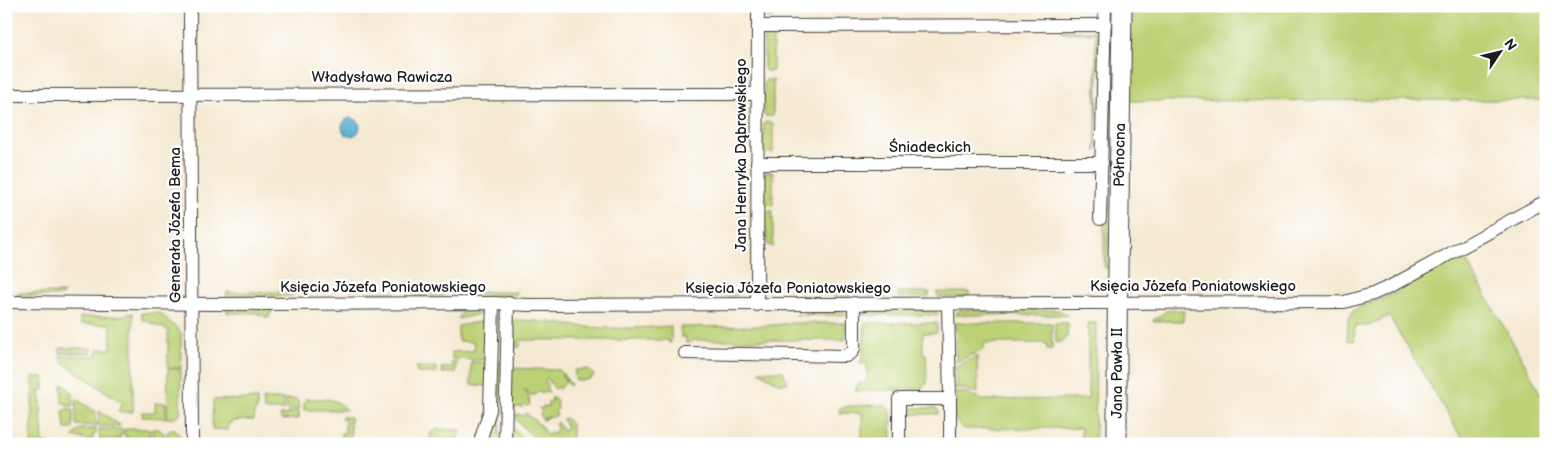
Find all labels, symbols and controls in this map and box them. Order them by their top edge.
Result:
north arrow [1474,28,1524,78]
text: N [1500,36,1520,54]
street label: Jana Henryka Dąbrowskiego [732,58,751,252]
street label: Władysława Rawicza [311,68,453,87]
street label: Północna [1110,123,1130,187]
street label: Śniadeckich [889,138,971,157]
street label: Generała Józefa Bema [166,147,185,303]
street label: Księcia Józefa Poniatowskiego [1090,277,1296,296]
street label: Księcia Józefa Poniatowskiego [280,278,486,297]
street label: Księcia Józefa Poniatowskiego [685,279,891,298]
street label: Jana Pawła II [1108,327,1127,418]

